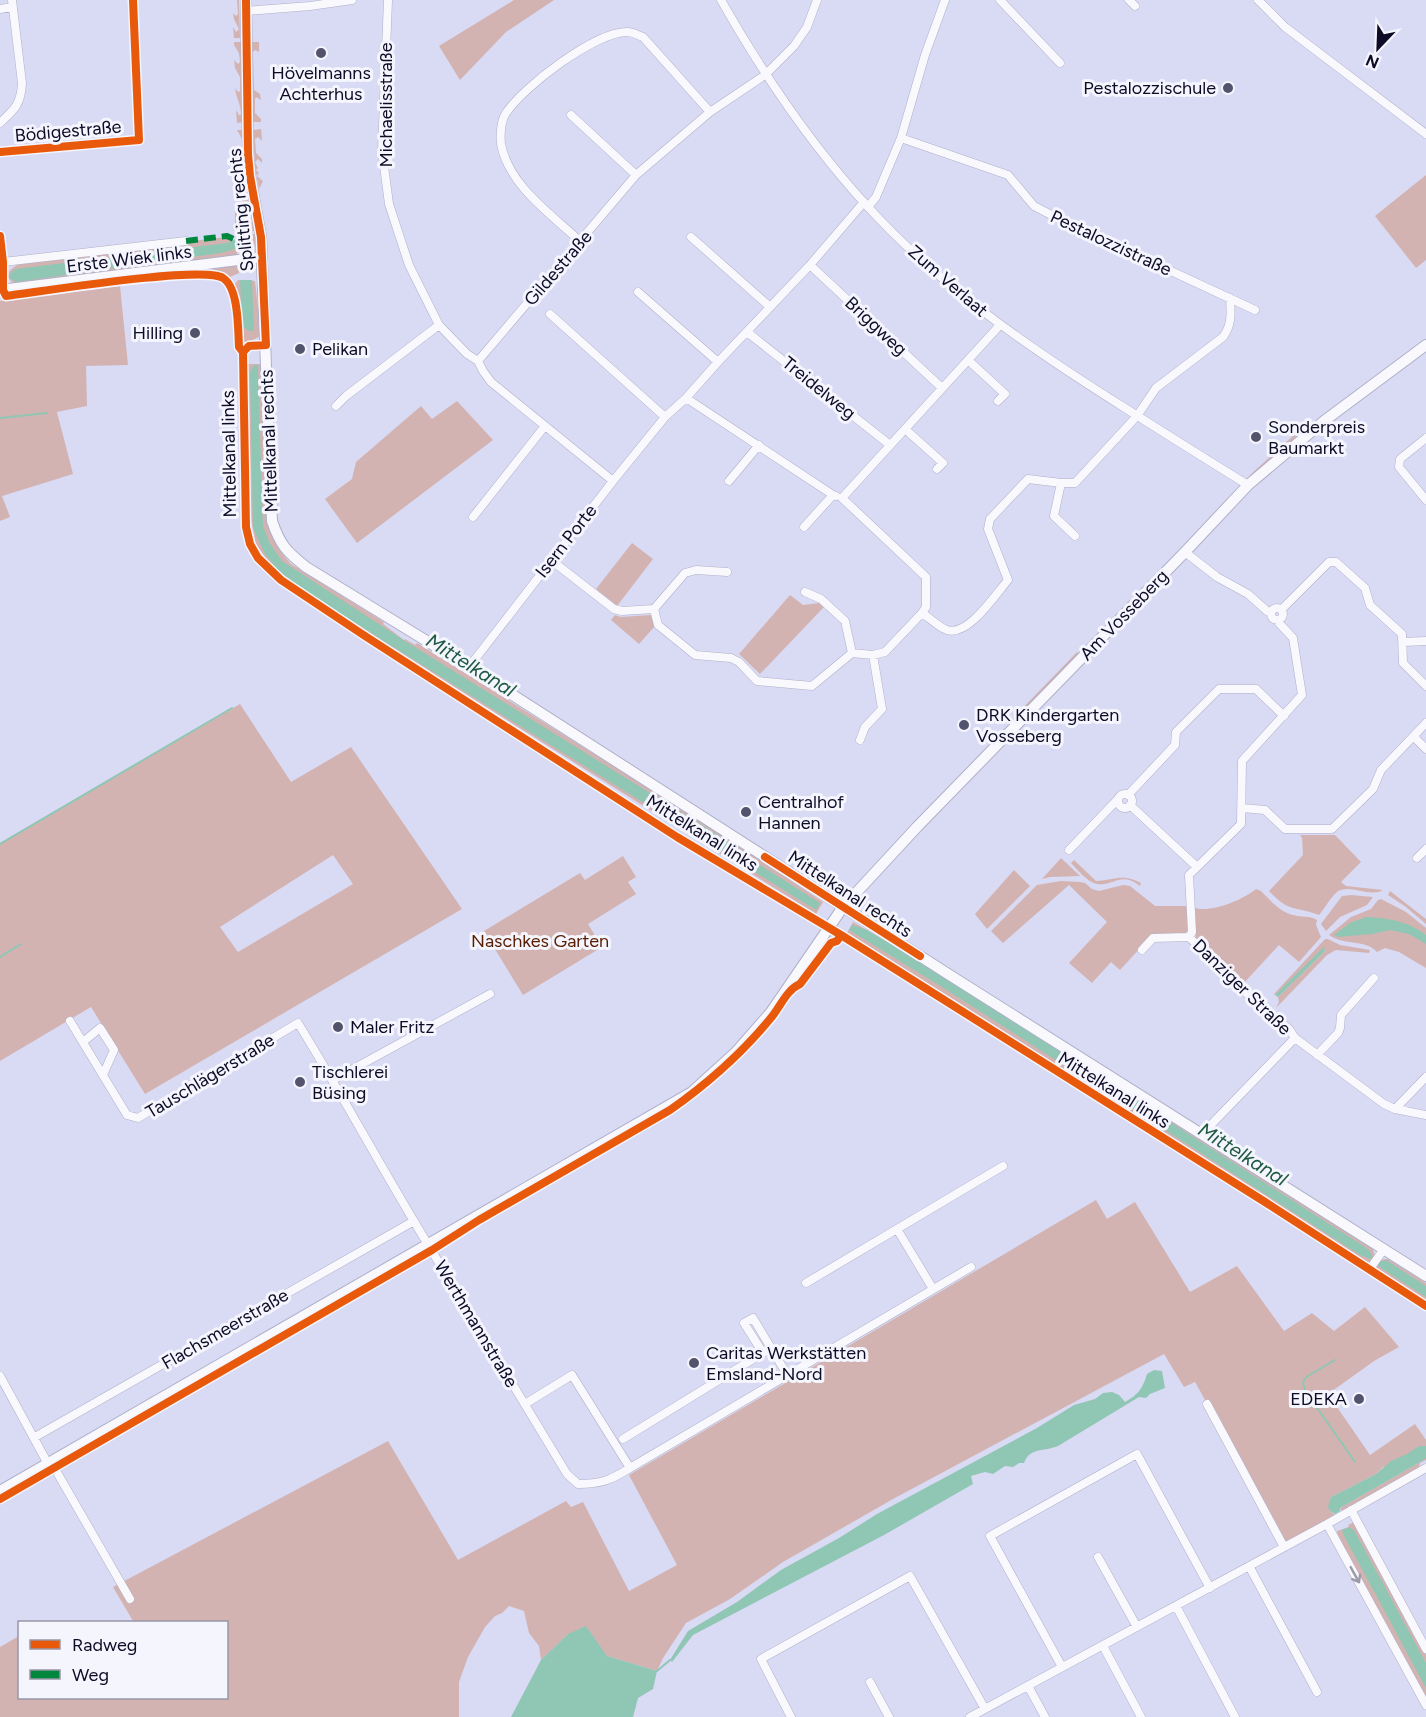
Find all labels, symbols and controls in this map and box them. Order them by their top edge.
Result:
north arrow [1348,18,1408,78]
street label: Michaelisstraße [375,42,397,168]
marker: Hövelmanns Achterhus [314,46,328,60]
text: N [1363,50,1382,73]
place label: Hövelmanns Achterhus [271,62,371,105]
place label: Pestalozzischule [1083,77,1216,99]
marker: Pestalozzischule [1221,81,1235,95]
street label: Bödigestraße [14,115,122,147]
street label: Splitting rechts [224,147,258,273]
street label: Pestalozzistraße [1047,205,1175,281]
street label: Gildestraße [519,226,597,310]
street label: Erste Wiek links [65,240,193,278]
street label: Zum Verlaat [904,241,992,322]
street label: Briggweg [840,292,912,360]
place label: Hilling [133,322,183,344]
marker: Hilling [188,326,202,340]
place label: Pelikan [312,338,368,360]
marker: Pelikan [293,342,307,356]
street label: Treidelweg [778,352,860,424]
street label: Mittelkanal rechts [256,369,282,513]
street label: Mittelkanal links [217,390,241,518]
place label: Sonderpreis Baumarkt [1268,416,1365,459]
marker: Sonderpreis Baumarkt [1249,430,1263,444]
street label: Isern Porte [531,500,602,582]
street label: Am Vosseberg [1075,565,1173,665]
water label: Mittelkanal [422,628,521,702]
place label: DRK Kindergarten Vosseberg [976,704,1119,747]
marker: DRK Kindergarten Vosseberg [957,718,971,732]
street label: Mittelkanal links [642,790,762,876]
place label: Centralhof Hannen [758,791,844,834]
marker: Centralhof Hannen [739,805,753,819]
street label: Mittelkanal rechts [784,846,916,942]
park label: Naschkes Garten [471,930,609,952]
street label: Danziger Straße [1188,934,1296,1040]
place label: Maler Fritz [350,1016,434,1038]
marker: Maler Fritz [331,1020,345,1034]
street label: Tauschlägerstraße [142,1029,278,1123]
street label: Mittelkanal links [1054,1047,1174,1133]
place label: Tischlerei Büsing [312,1061,388,1104]
marker: Tischlerei Büsing [293,1075,307,1089]
water label: Mittelkanal [1194,1117,1293,1191]
street label: Werthmannstraße [429,1256,523,1392]
street label: Flachsmeerstraße [158,1284,292,1374]
place label: Caritas Werkstätten Emsland-Nord [706,1342,866,1385]
marker: Caritas Werkstätten Emsland-Nord [687,1356,701,1370]
place label: EDEKA [1290,1388,1347,1410]
marker: EDEKA [1352,1392,1366,1406]
one-way arrow [1350,1566,1361,1584]
legend [18,1621,228,1699]
text: Radweg [72,1634,137,1656]
text: Weg [72,1664,109,1686]

